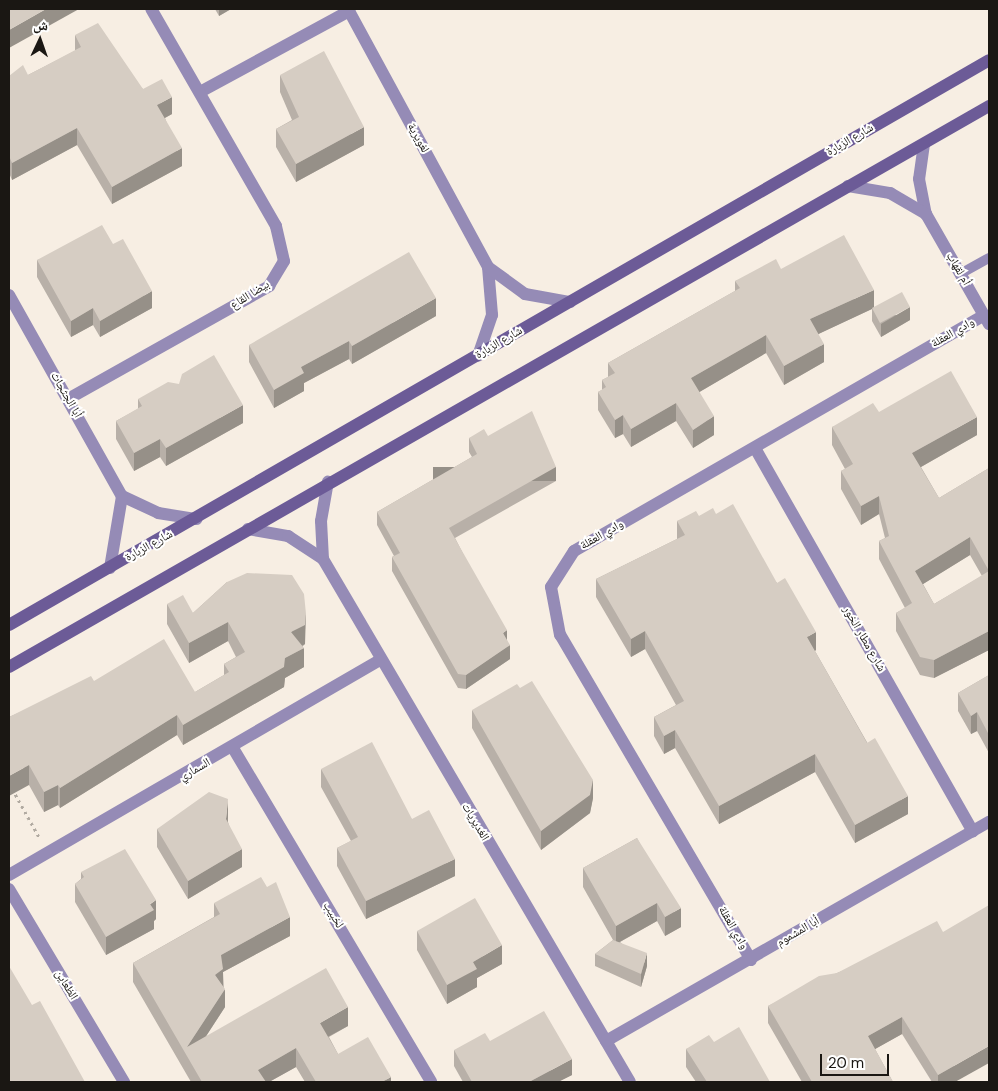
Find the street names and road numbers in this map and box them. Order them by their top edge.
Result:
street label: لغويرية [404,121,432,155]
street label: شارع الزبارة [824,121,876,159]
street label: أم لقهاب [943,250,973,288]
street label: بيضا القاع [228,277,272,313]
street label: وادي العقلة [929,315,977,351]
street label: شارع الزبارة [473,324,525,362]
street label: أبا الجثجاث [47,370,85,420]
street label: وادي العقلة [578,517,626,553]
street label: شارع الزبارة [123,527,175,565]
street label: شارع مطار الخور [839,604,889,674]
street label: السماري [177,755,213,785]
street label: الغديريات [458,801,492,843]
street label: لخبيب [320,899,346,931]
street label: وادي العقلة [715,904,751,952]
street label: أبا المشموم [774,914,822,950]
street label: الظعاين [52,968,80,1002]

